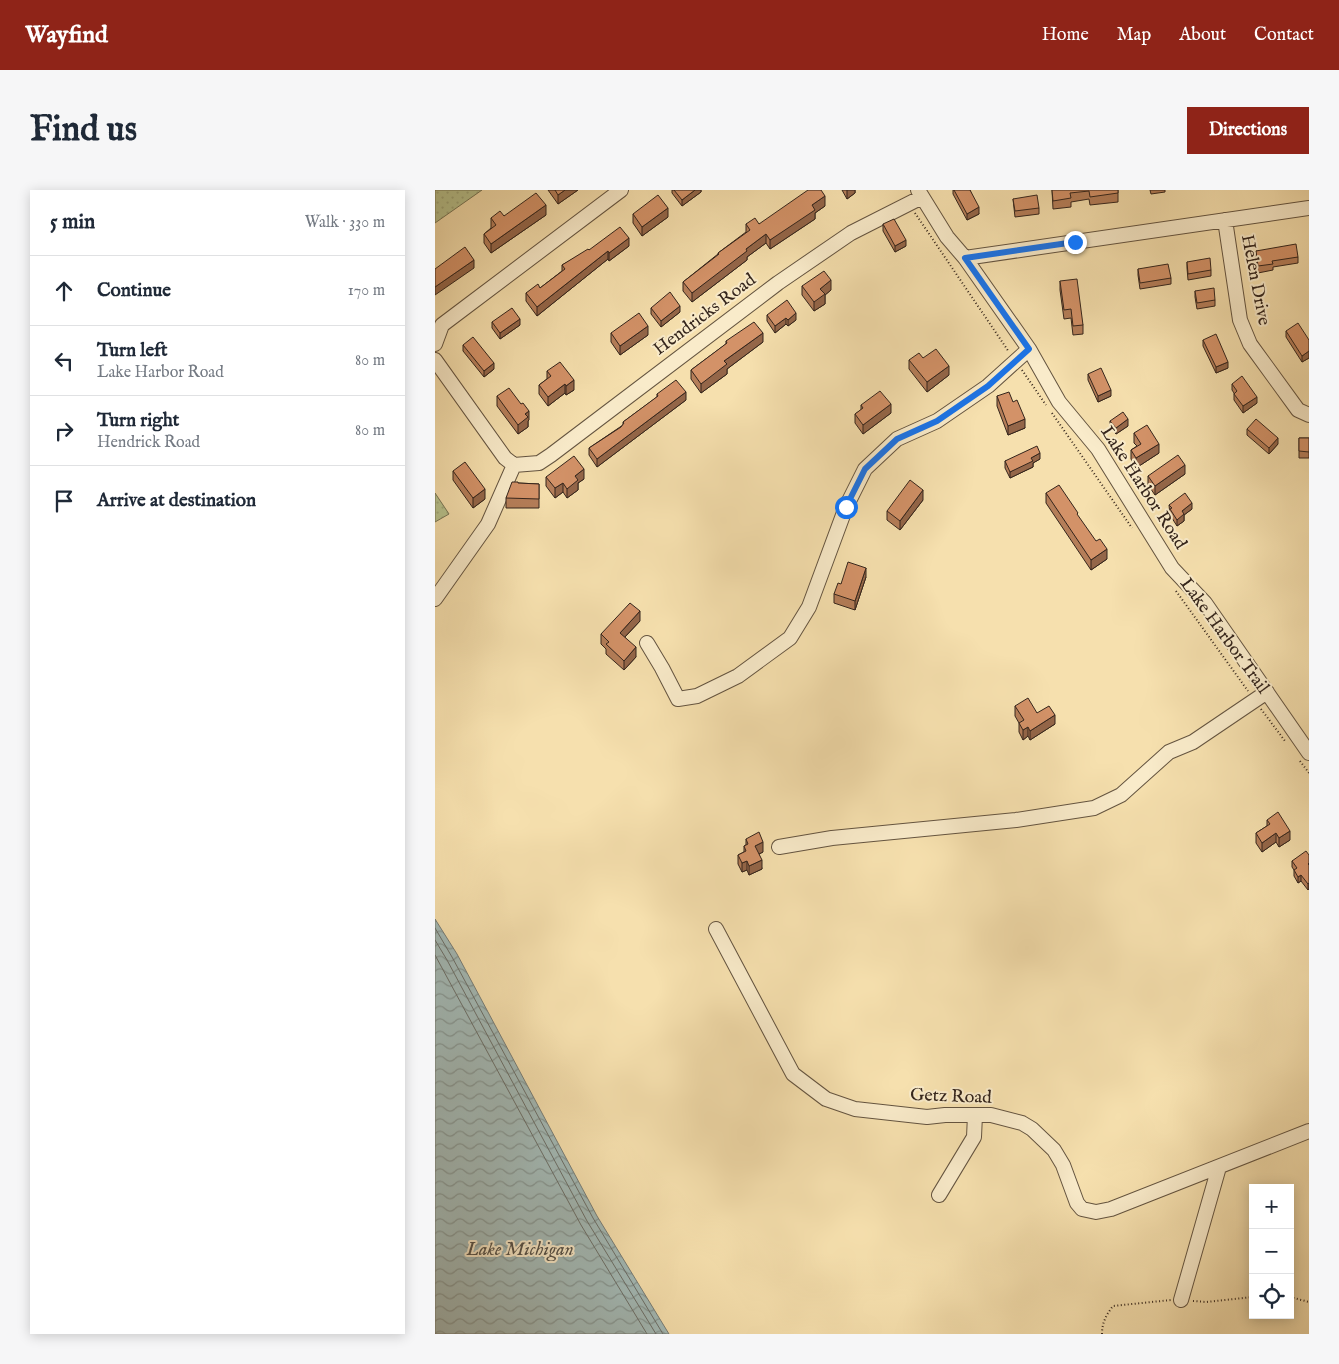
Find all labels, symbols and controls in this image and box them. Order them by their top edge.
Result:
text: Wayfind [25,20,108,51]
text: Home [1042,24,1089,47]
text: Map [1117,24,1151,47]
text: About [1179,24,1226,47]
text: Contact [1254,24,1314,47]
button: Directions [1187,107,1309,154]
text: Find us [30,108,137,153]
text: 5 min [50,209,95,236]
text: Walk · 330 m [305,213,385,233]
route end [1064,231,1087,254]
street label: Helen Drive [1235,233,1275,327]
street label: Hendricks Road [649,269,761,361]
icon: ahead [50,277,78,305]
text: Continue [97,279,171,303]
text: 170 m [348,281,385,301]
text: Turn left [97,339,168,363]
icon: left [50,347,78,375]
text: 80 m [355,351,385,371]
text: Lake Harbor Road [97,363,224,383]
text: Turn right [97,409,179,433]
icon: right [50,417,78,445]
text: 80 m [355,421,385,441]
street label: Lake Harbor Road [1095,422,1192,554]
text: Hendrick Road [97,433,200,453]
icon: arrive [50,487,78,515]
text: Arrive at destination [97,489,256,513]
route start [835,496,858,519]
street label: Lake Harbor Trail [1174,573,1274,699]
street label: Getz Road [910,1084,993,1110]
map controls [1249,1184,1294,1319]
button: + [1249,1184,1294,1229]
button: − [1249,1229,1294,1274]
water label: Lake Michigan [465,1238,574,1262]
button: locate [1249,1274,1294,1319]

